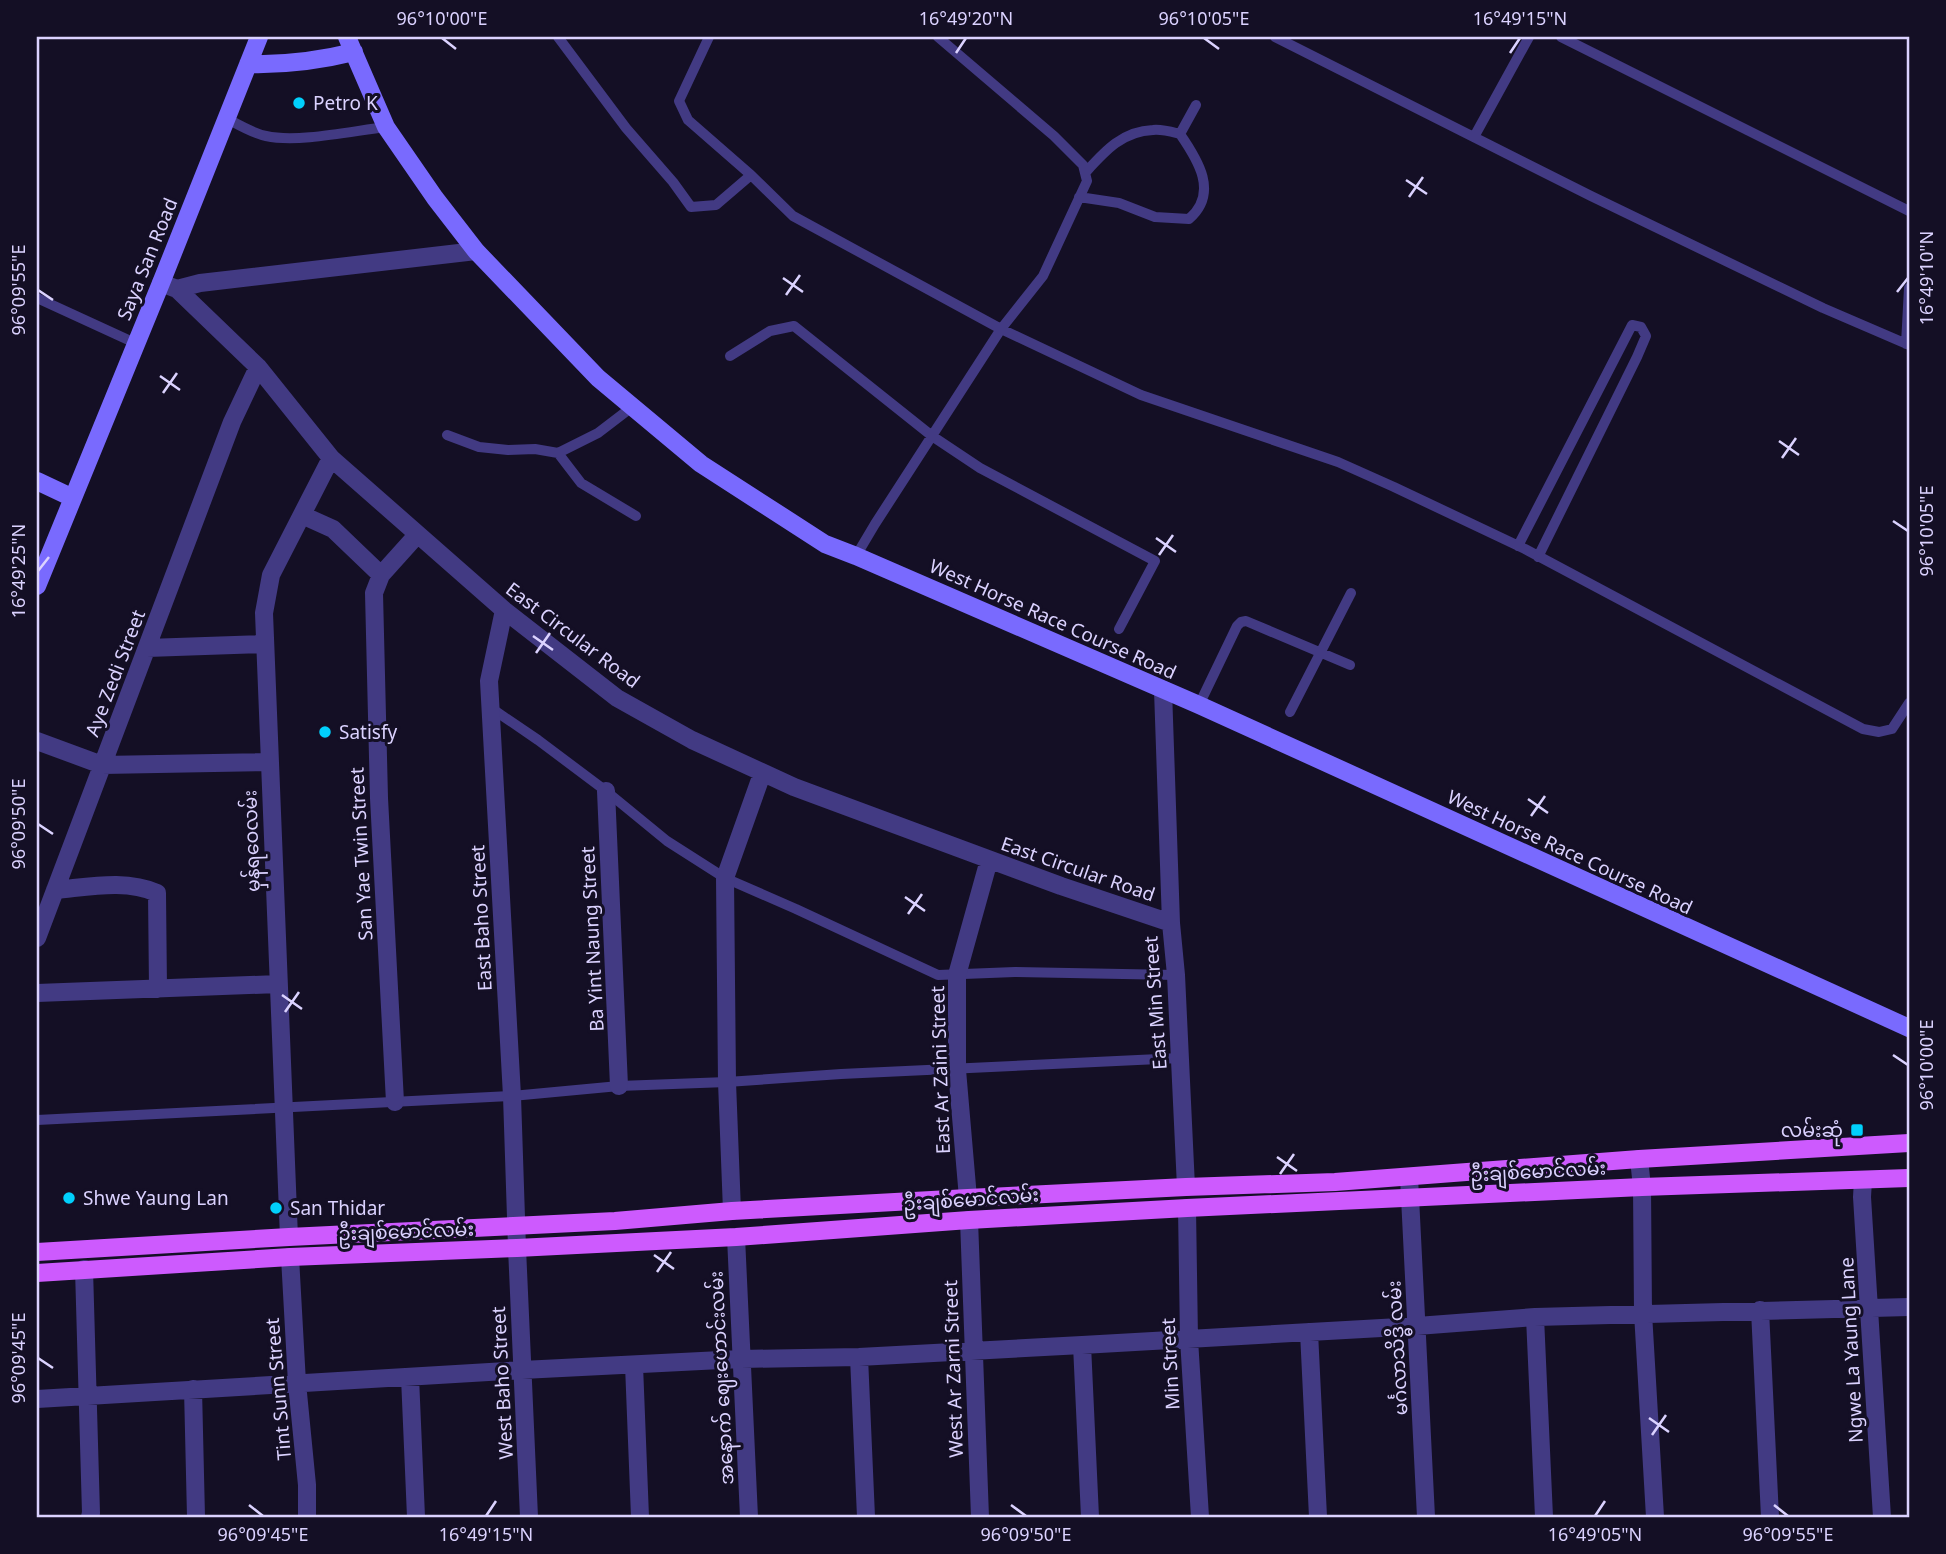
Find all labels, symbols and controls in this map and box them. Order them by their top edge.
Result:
text: 96°10'00"E [397,6,487,30]
text: 16°49'20"N [919,6,1013,30]
text: 96°10'05"E [1159,6,1249,30]
text: 16°49'15"N [1473,6,1567,30]
place label: Petro K [313,90,378,116]
marker: Petro K [291,95,307,111]
street label: Saya San Road [111,194,183,324]
text: 16°49'10"N [1914,231,1938,325]
text: 96°09'55"E [6,245,30,335]
text: 96°10'05"E [1914,486,1938,576]
text: 16°49'25"N [6,524,30,618]
street label: West Horse Race Course Road [925,553,1181,685]
street label: East Circular Road [501,576,645,694]
street label: Aye Zedi Street [79,606,151,740]
place label: Satisfy [339,719,397,745]
marker: Satisfy [317,724,333,740]
street label: San Yae Twin Street [343,766,379,941]
text: 96°09'50"E [6,779,30,869]
street label: West Horse Race Course Road [1443,784,1697,920]
street label: မှန်ရဝေလမ်း [235,789,270,893]
street label: East Circular Road [997,830,1159,908]
street label: East Baho Street [464,844,498,992]
street label: Ba Yint Naung Street [574,846,610,1032]
street label: East Min Street [1137,935,1173,1071]
street label: East Ar Zaini Street [924,985,956,1154]
text: 96°10'00"E [1914,1020,1938,1110]
place label: လမ်းဆုံ [1781,1116,1843,1147]
marker: လမ်းဆုံ [1849,1122,1865,1138]
street label: ဦးချစ်မောင်လမ်း [1469,1153,1607,1191]
street label: ဦးချစ်မောင်လမ်း [902,1180,1040,1220]
place label: Shwe Yaung Lan [83,1185,229,1211]
marker: Shwe Yaung Lan [61,1190,77,1206]
place label: San Thidar [290,1195,385,1221]
marker: San Thidar [268,1200,284,1216]
street label: ဦးချစ်မောင်လမ်း [338,1215,475,1249]
street label: Ngwe La Yaung Lane [1833,1256,1869,1444]
street label: အနောက် ဈေးဟောင်းလမ်း [701,1270,743,1486]
street label: West Ar Zarni Street [937,1280,969,1458]
street label: မင်္ဂလာသိဒ္ဓိ လမ်း [1379,1280,1417,1416]
street label: West Baho Street [485,1306,519,1460]
text: 96°09'45"E [6,1313,30,1403]
street label: Tint Sunn Street [259,1317,297,1461]
street label: Min Street [1155,1317,1185,1411]
text: 96°09'45"E [218,1522,308,1546]
text: 16°49'15"N [439,1522,533,1546]
text: 96°09'50"E [981,1522,1071,1546]
text: 16°49'05"N [1548,1522,1642,1546]
text: 96°09'55"E [1743,1522,1833,1546]

